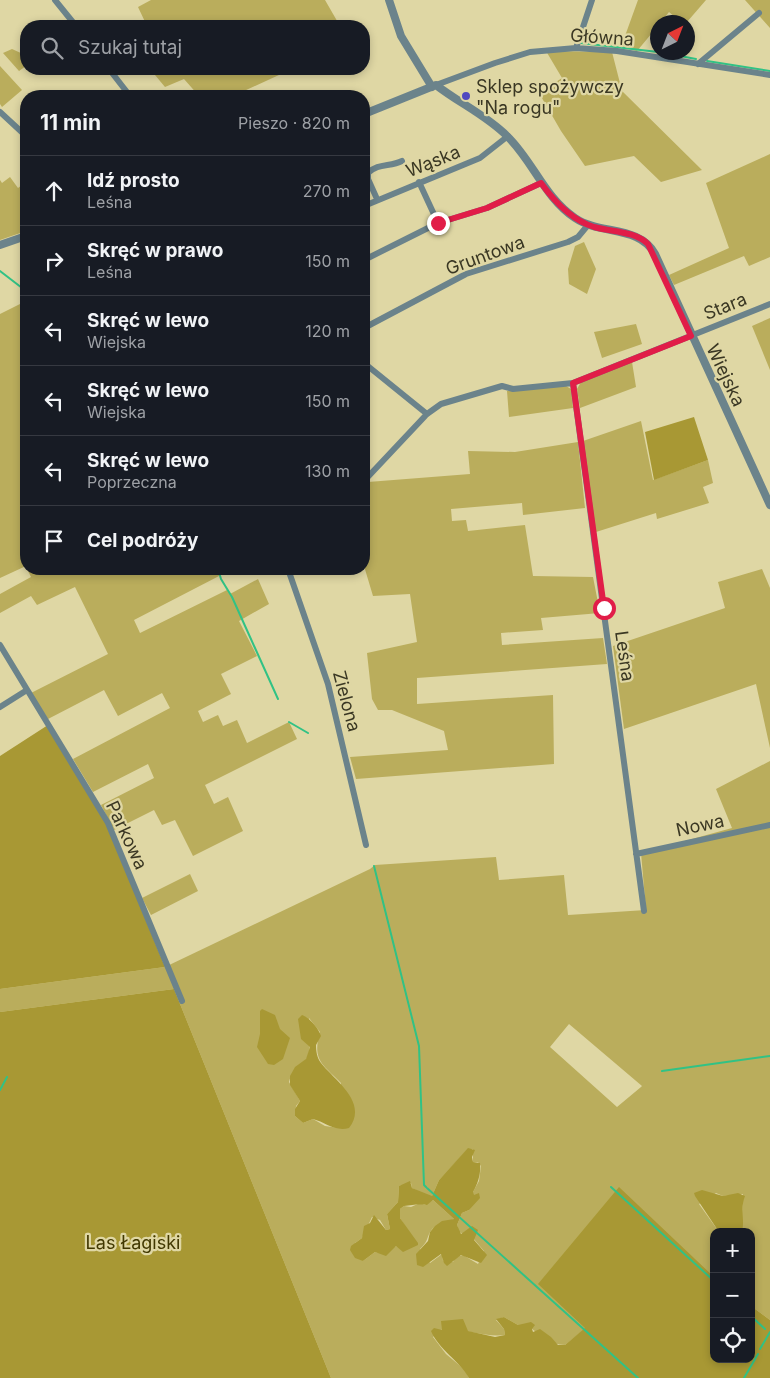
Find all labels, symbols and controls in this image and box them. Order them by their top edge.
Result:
north arrow [650,15,695,60]
search box [20,20,370,75]
street label: Główna [569,24,635,50]
icon: search [38,34,66,62]
text: Szukaj tutaj [78,36,182,59]
place label: Sklep spożywczy "Na rogu" [476,76,624,118]
marker: Sklep spożywczy "Na rogu" [460,90,472,102]
text: 11 min [40,110,101,135]
text: Pieszo · 820 m [238,113,350,133]
street label: Wąska [403,141,463,181]
text: Idź prosto [87,169,180,192]
icon: ahead [40,177,68,205]
text: 270 m [303,181,350,201]
text: Leśna [87,192,132,212]
route end [427,212,450,235]
street label: Gruntowa [443,231,527,279]
text: Skręć w prawo [87,239,223,262]
icon: right [40,247,68,275]
text: 150 m [305,251,350,271]
text: Leśna [87,262,132,282]
street label: Stara [700,288,750,324]
text: Skręć w lewo [87,309,209,332]
icon: left [40,317,68,345]
text: 120 m [305,321,350,341]
text: Wiejska [87,332,146,352]
street label: Wiejska [702,340,750,410]
text: Skręć w lewo [87,379,209,402]
icon: left [40,387,68,415]
text: 150 m [305,391,350,411]
text: Wiejska [87,402,146,422]
text: Skręć w lewo [87,449,209,472]
icon: left [40,457,68,485]
text: 130 m [305,461,350,481]
text: Poprzeczna [87,472,177,492]
icon: arrive [40,527,68,555]
text: Cel podróży [87,529,199,552]
route start [593,597,616,620]
street label: Leśna [611,629,639,683]
street label: Zielona [329,668,365,734]
street label: Parkowa [102,797,152,873]
street label: Nowa [674,810,726,840]
map controls [710,1228,755,1363]
button: + [710,1228,755,1273]
park label: Las Łagiski [86,1232,180,1253]
button: − [710,1273,755,1318]
button: locate [710,1318,755,1363]

